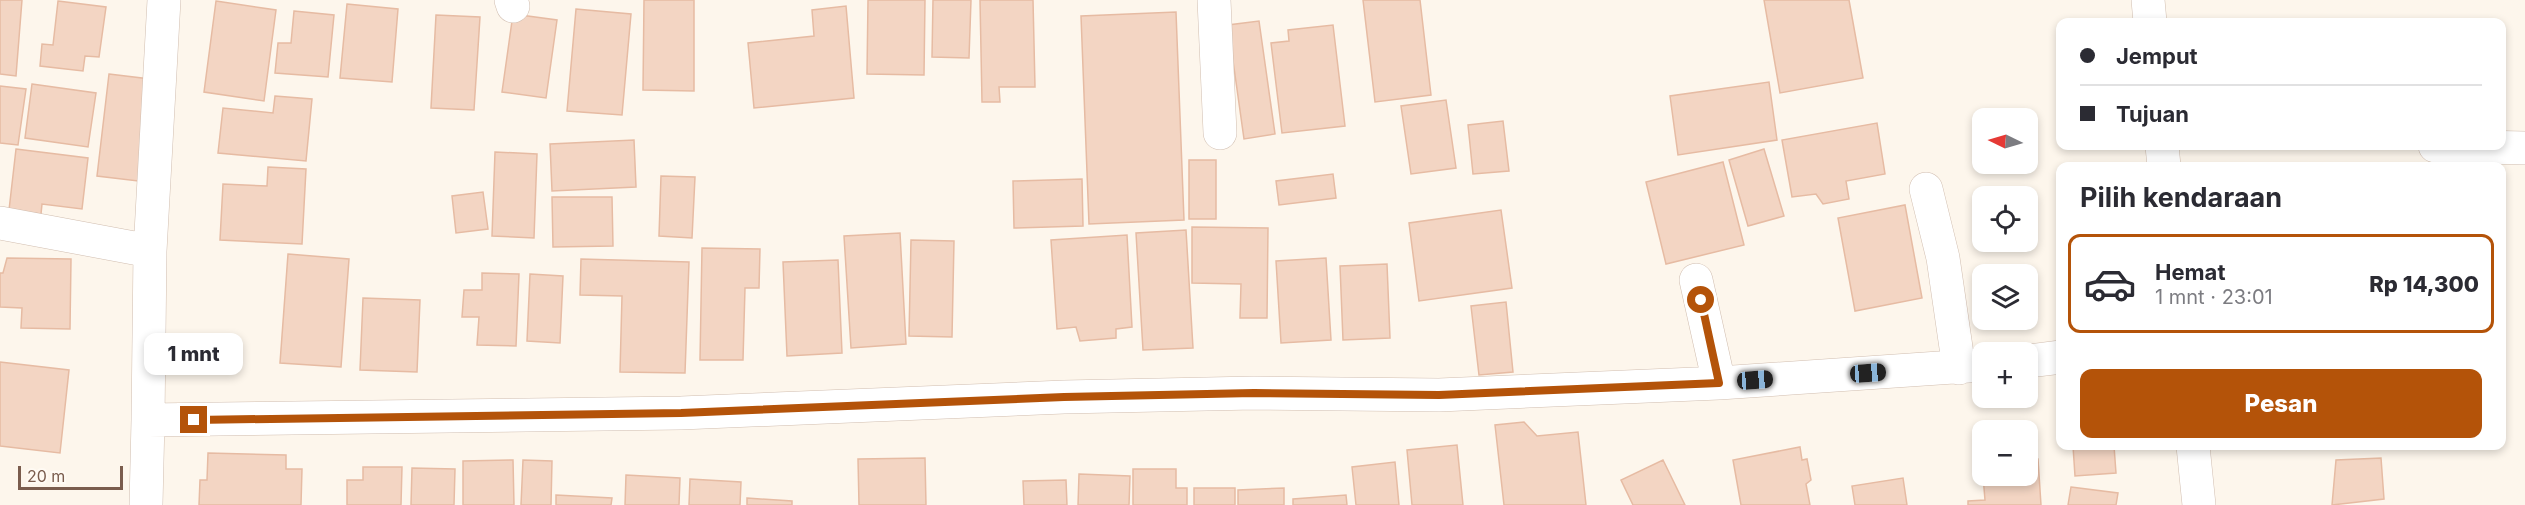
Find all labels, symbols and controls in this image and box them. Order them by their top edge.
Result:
text: Jemput [2116,43,2198,69]
text: Tujuan [2116,101,2189,127]
north arrow [1972,108,2038,174]
map controls [1972,108,2038,486]
text: Pilih kendaraan [2080,181,2282,214]
button: locate [1972,186,2038,252]
icon: car [2083,257,2137,311]
text: Hemat [2155,259,2225,285]
button: layers [1972,264,2038,330]
text: Rp 14,300 [2369,271,2479,297]
text: 1 mnt · 23:01 [2155,285,2273,309]
route start [1687,286,1714,313]
callout: 1 mnt [144,333,244,375]
text: 1 mnt [167,342,220,366]
button: + [1972,342,2038,408]
car [1849,363,1887,383]
button: Pesan [2080,369,2482,438]
car [1736,370,1774,390]
route end [180,406,207,433]
button: − [1972,420,2038,486]
scale bar [18,463,123,490]
text: 20 m [27,466,65,486]

